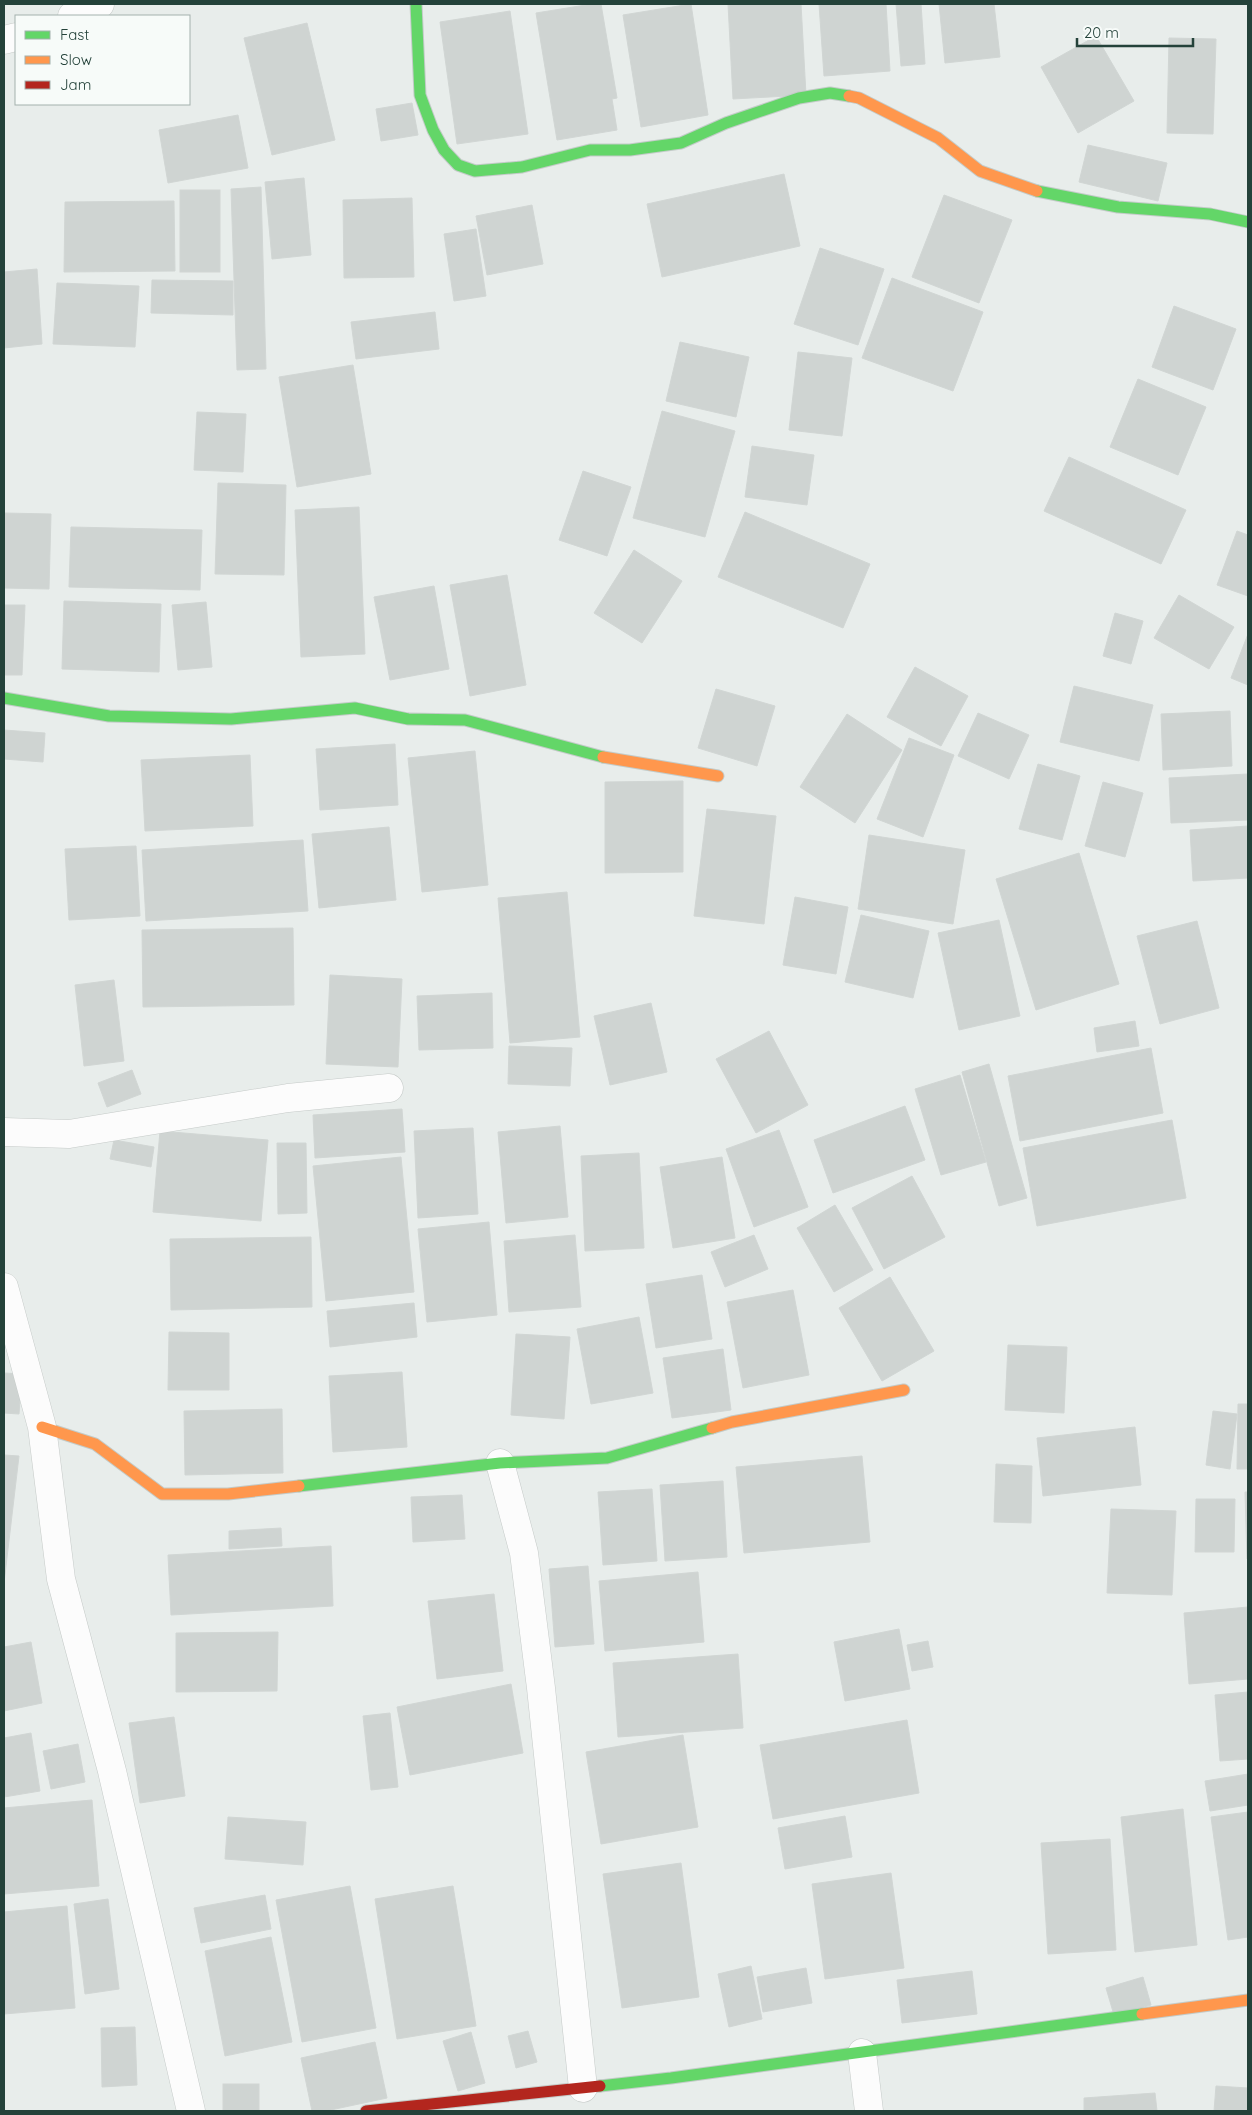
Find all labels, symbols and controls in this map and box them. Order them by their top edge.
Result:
legend [15,15,190,105]
scale bar [1077,15,1193,47]
text: 20 m [1084,23,1119,42]
text: Fast [60,25,89,44]
text: Slow [60,50,92,69]
text: Jam [60,75,91,94]

